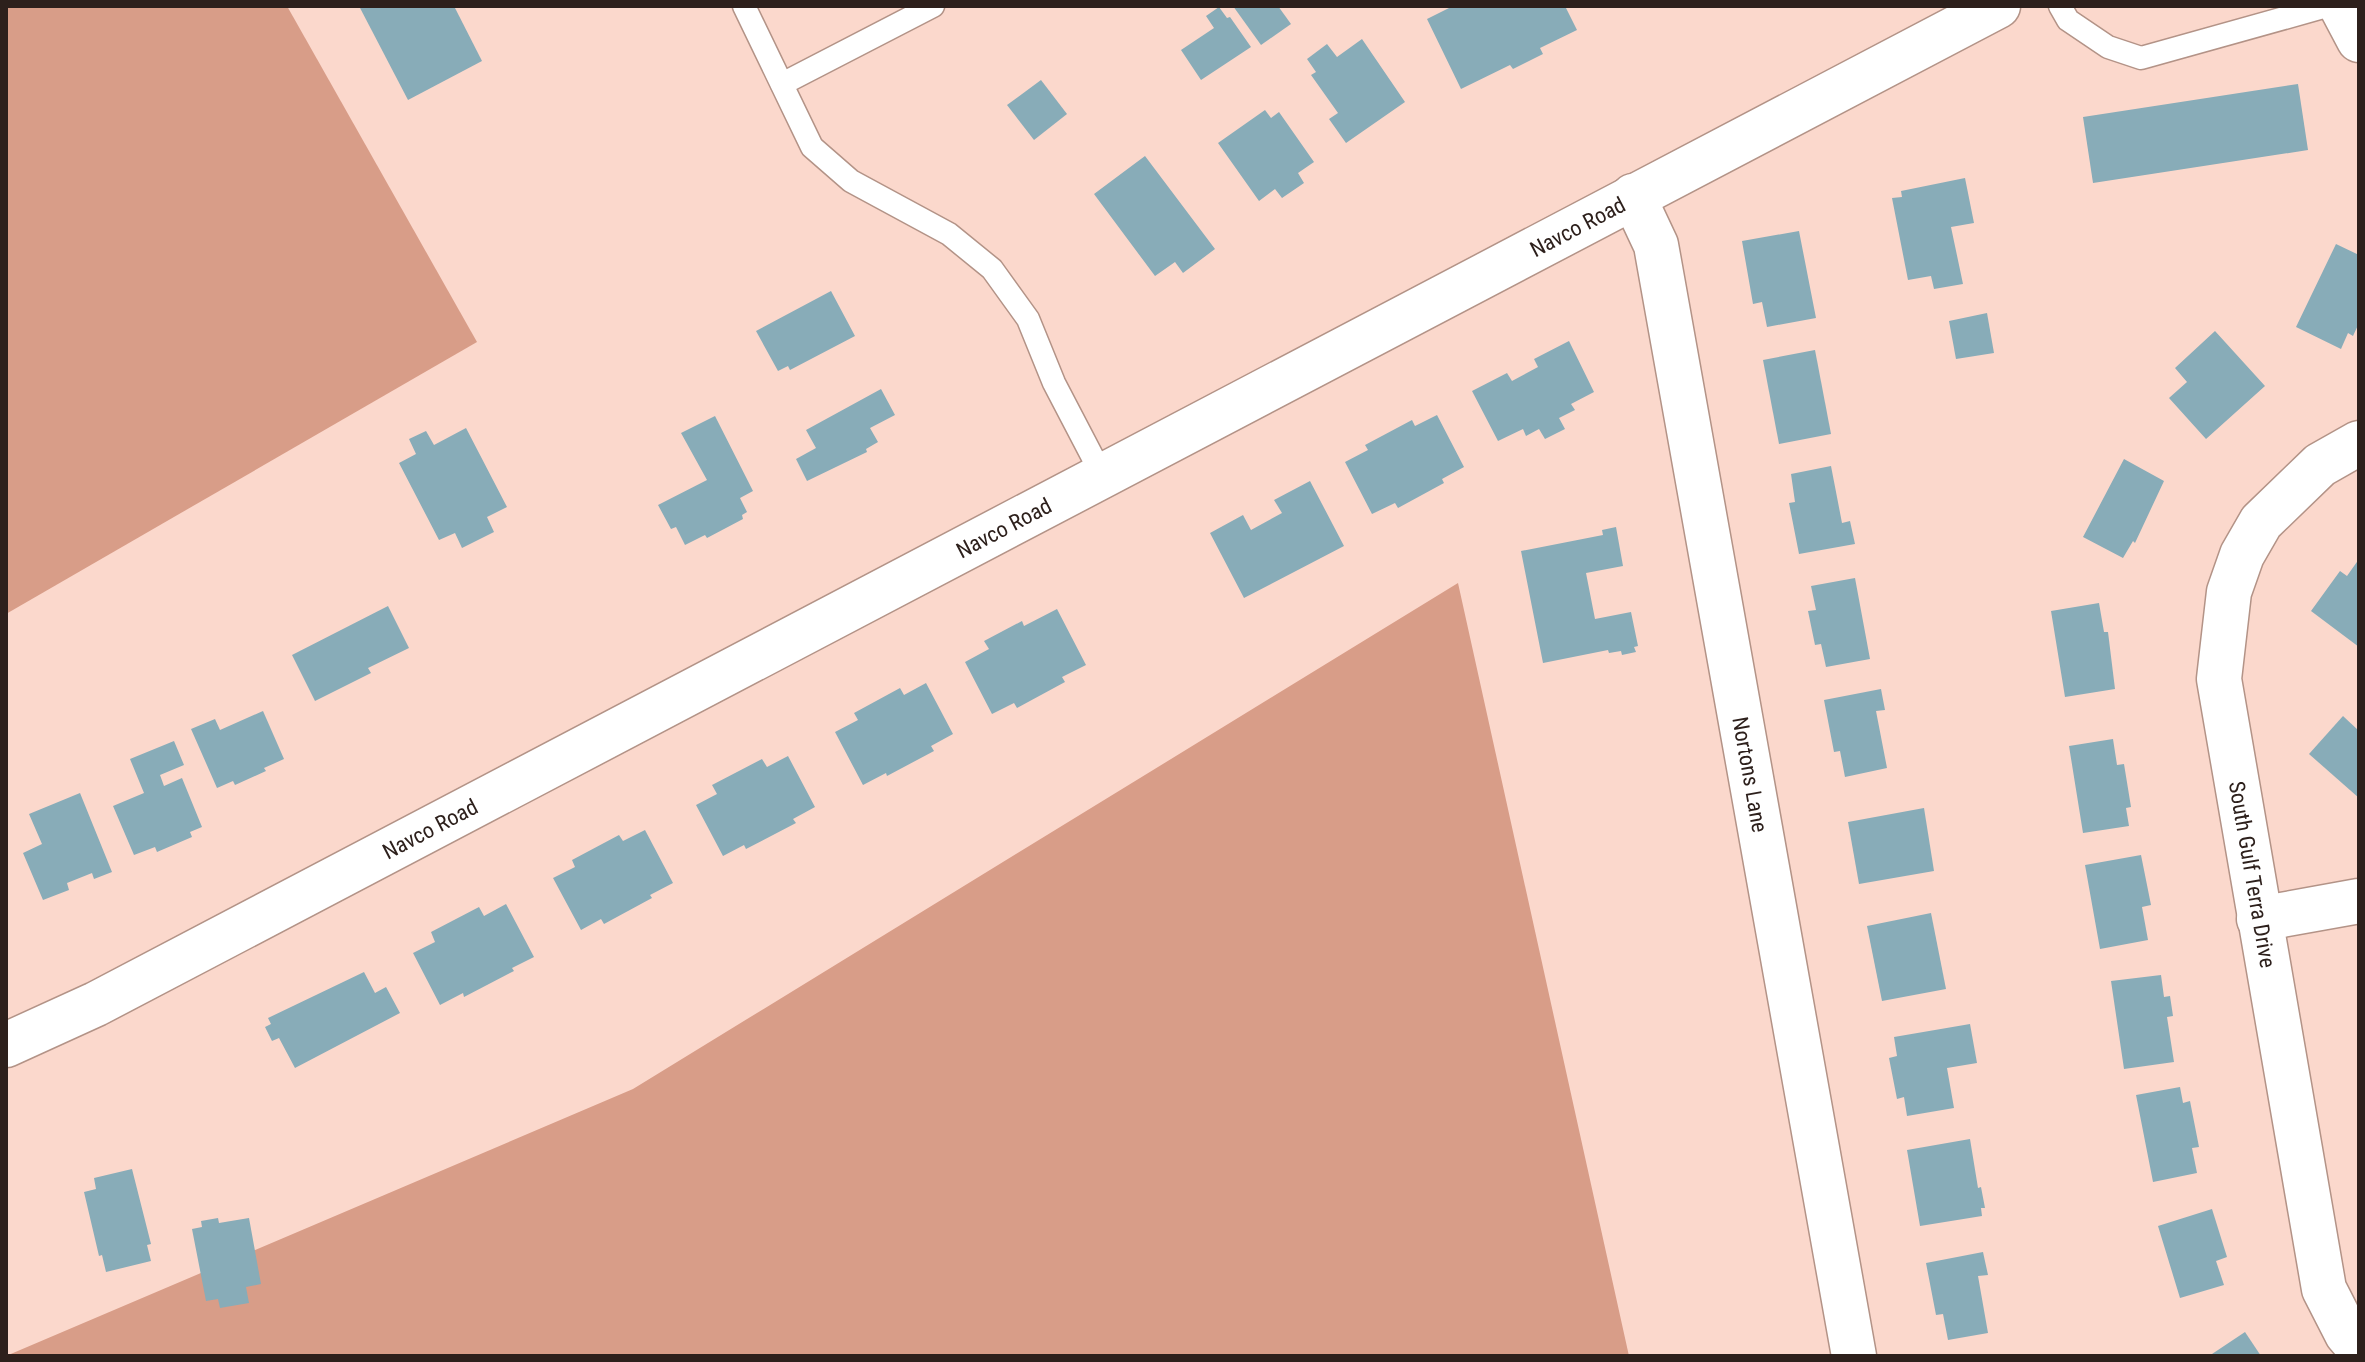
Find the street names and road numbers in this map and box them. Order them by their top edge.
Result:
street label: Navco Road [1526,192,1630,262]
street label: Navco Road [952,493,1056,563]
street label: Nortons Lane [1727,715,1772,834]
street label: South Gulf Terra Drive [2224,779,2280,970]
street label: Navco Road [378,794,482,864]

